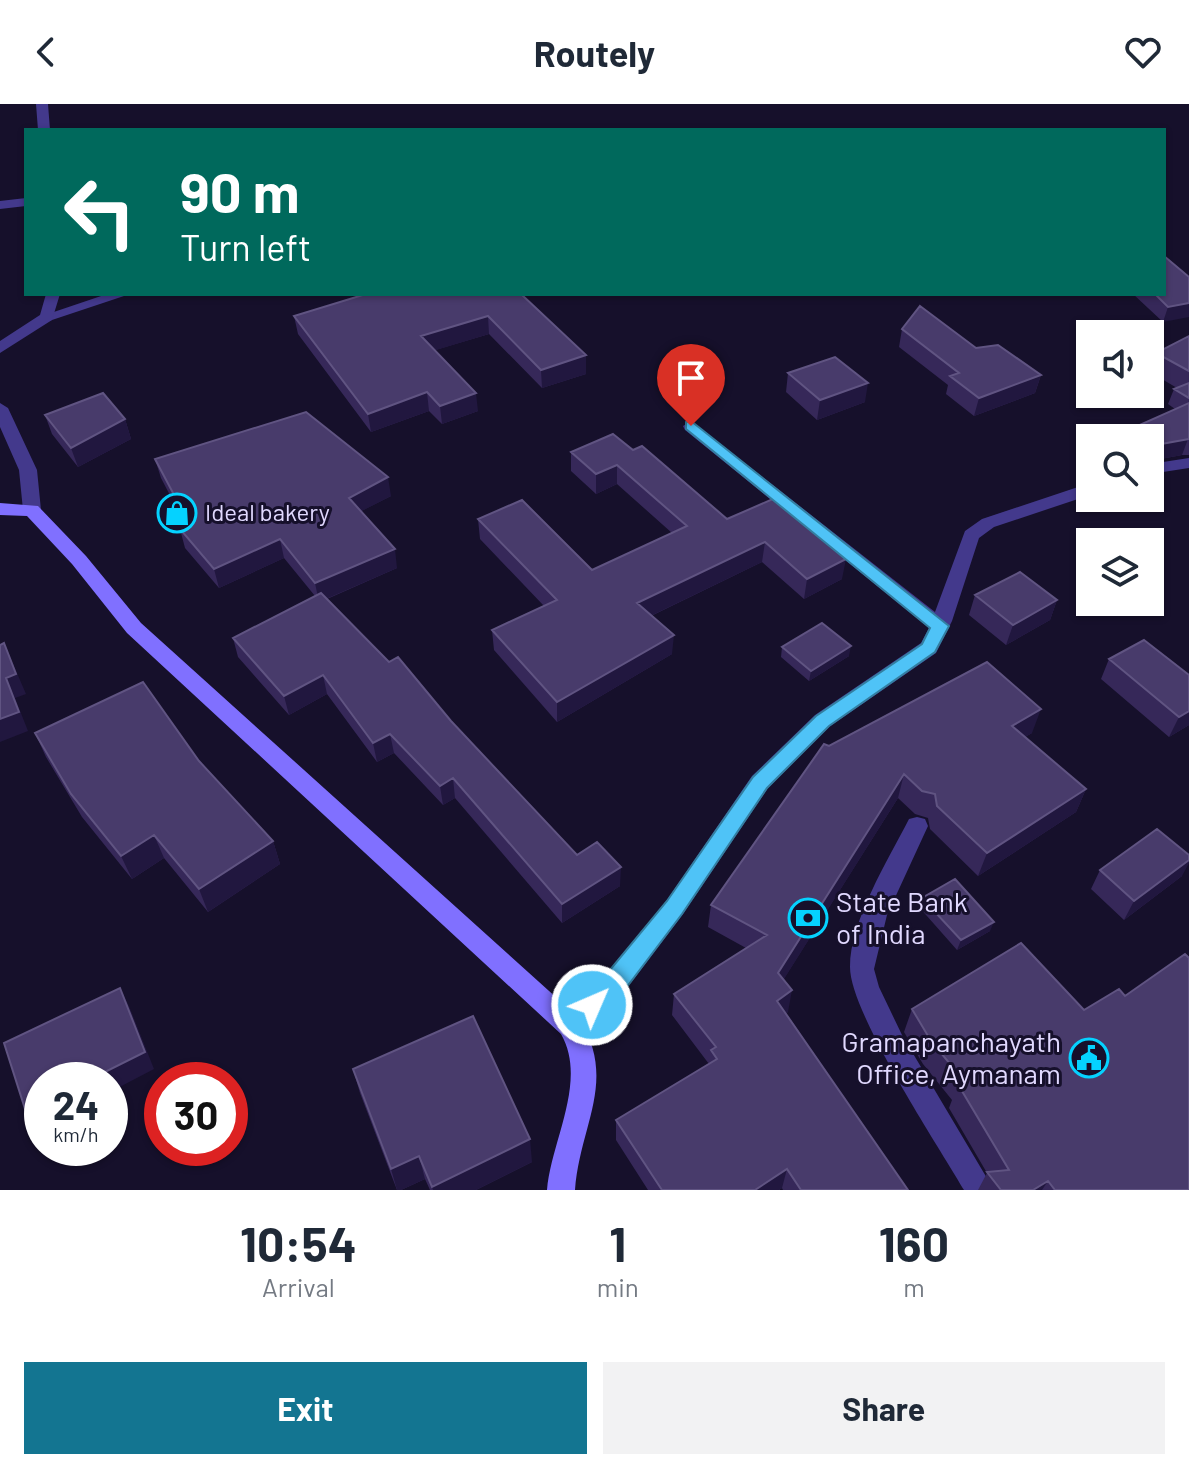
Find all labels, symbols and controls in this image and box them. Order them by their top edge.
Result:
icon: back [24,30,68,74]
icon: heart [1121,30,1165,74]
text: Routely [534,31,655,74]
text: 90 m [180,157,300,224]
icon: left [48,160,152,264]
text: Turn left [180,225,311,268]
map controls [1076,320,1164,616]
button: sound [1076,320,1164,408]
pin [657,344,725,426]
icon: arrive [669,356,713,400]
button: search [1076,424,1164,512]
shop icon: Ideal bakery [156,492,198,534]
place label: Ideal bakery [205,497,330,526]
button: layers [1076,528,1164,616]
place label: State Bank of India [836,884,968,950]
bank icon: State Bank of India [787,897,829,939]
position arrow [550,963,634,1047]
place label: Gramapanchayath Office, Aymanam [841,1024,1061,1090]
public building icon: Gramapanchayath Office, Aymanam [1068,1037,1110,1079]
speed limit sign: 30 [144,1062,248,1166]
text: 24 [53,1080,99,1128]
text: km/h [53,1122,99,1146]
text: 10:54 [240,1214,357,1272]
text: 1 [609,1214,626,1272]
text: 160 [879,1214,949,1272]
text: Arrival [262,1271,335,1302]
text: min [597,1271,639,1302]
text: m [903,1271,925,1302]
button: Exit [24,1362,587,1454]
button: Share [603,1362,1165,1454]

